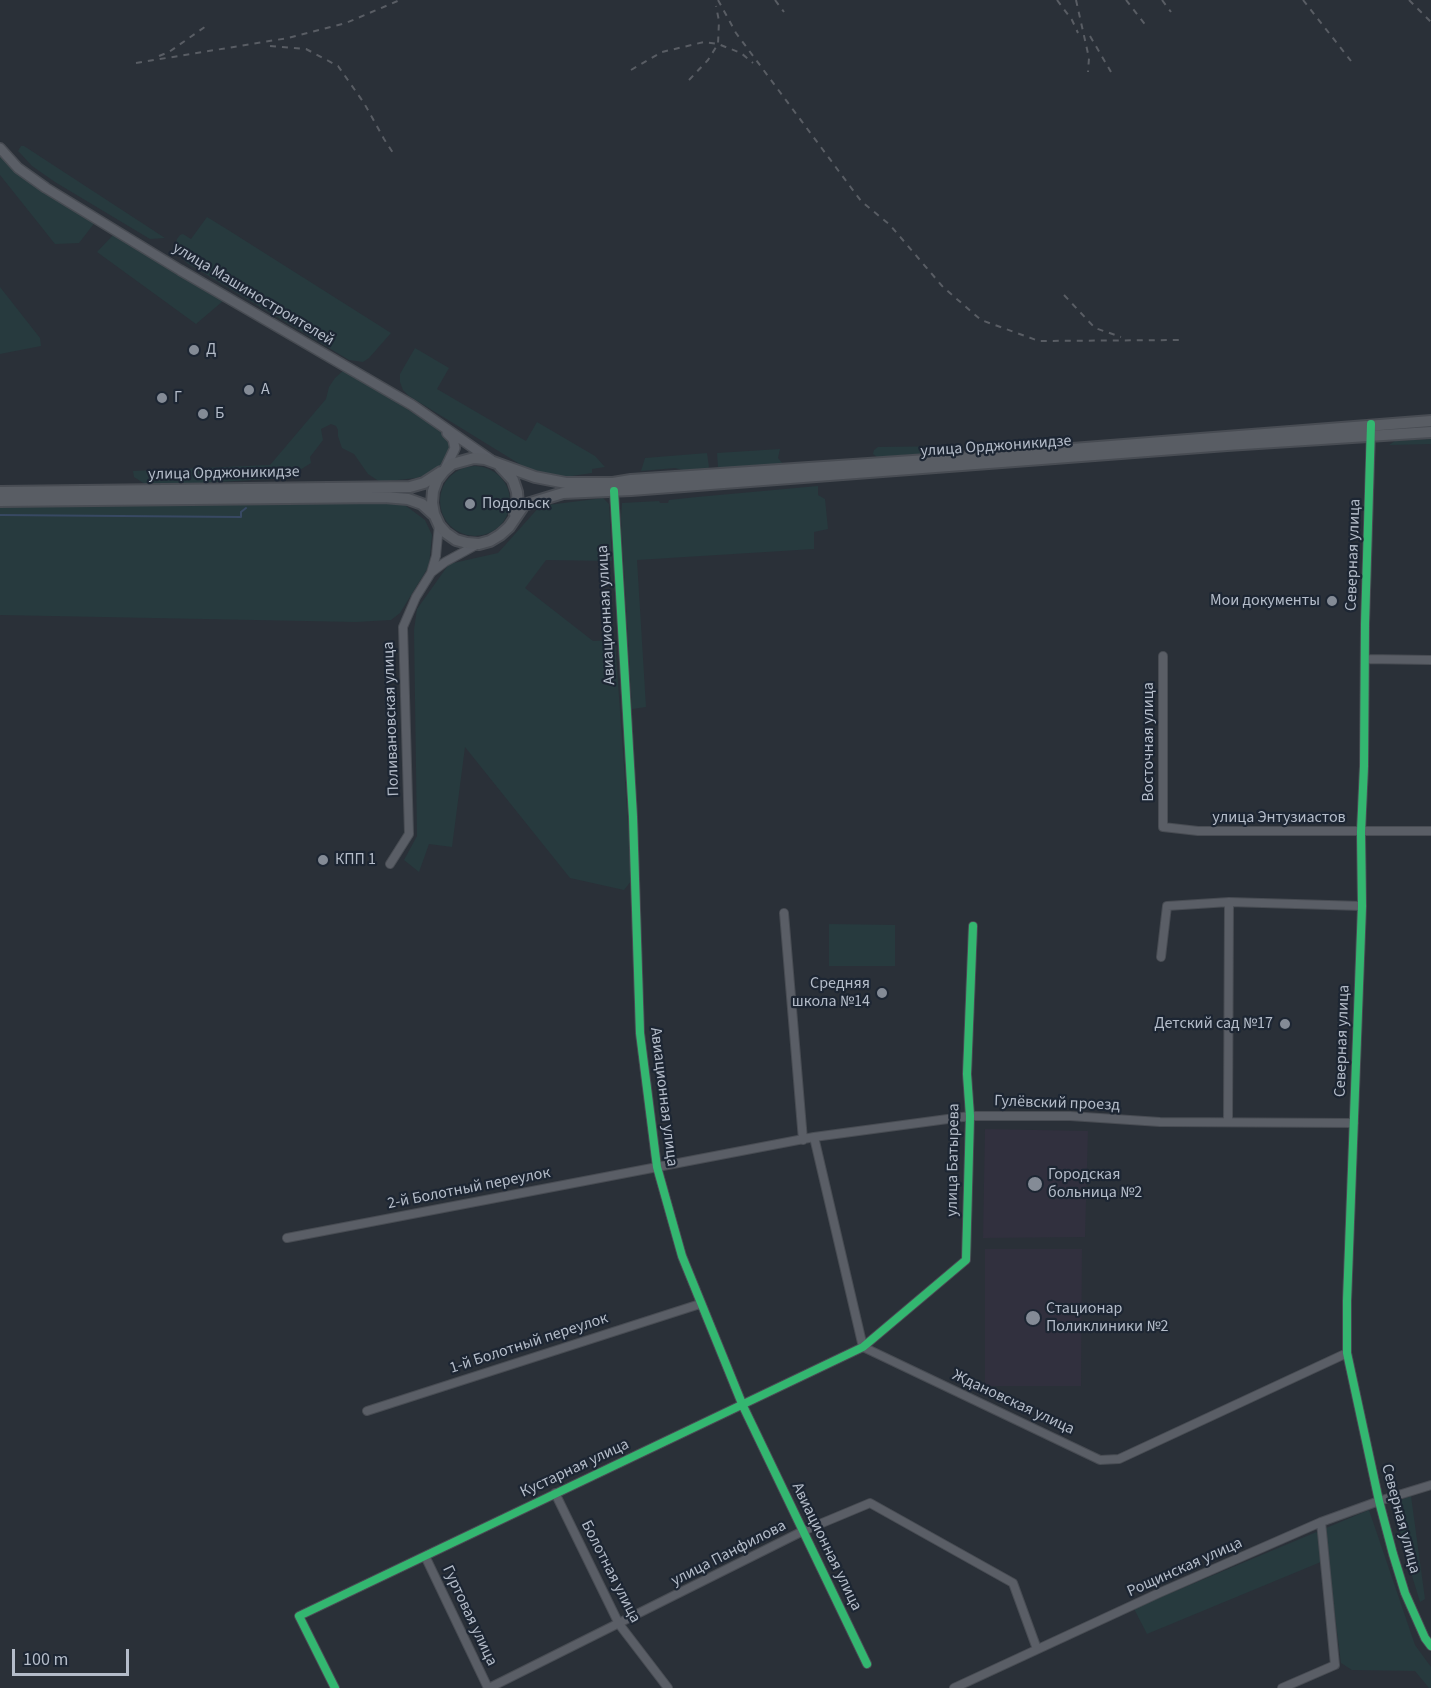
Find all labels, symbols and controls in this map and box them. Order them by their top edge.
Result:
street label: улица Машиностроителей [169,239,337,351]
place label: Д [206,340,216,360]
marker: Д [187,343,201,357]
place label: А [261,380,270,400]
marker: А [242,383,256,397]
place label: Г [174,388,182,408]
marker: Г [155,391,169,405]
place label: Б [215,404,224,424]
marker: Б [196,407,210,421]
street label: улица Орджоникидзе [920,432,1072,462]
street label: улица Орджоникидзе [148,463,300,485]
place label: Подольск [482,494,550,514]
marker: Подольск [463,497,477,511]
street label: Северная улица [1342,498,1366,612]
street label: Авиационная улица [594,545,620,685]
place label: Мои документы [1210,591,1320,611]
marker: Мои документы [1325,594,1339,608]
street label: Поливановская улица [380,641,404,797]
street label: Восточная улица [1139,682,1159,802]
street label: улица Энтузиастов [1212,808,1346,828]
place label: КПП 1 [335,850,376,870]
marker: КПП 1 [316,853,330,867]
place label: Средняя школа №14 [792,974,870,1012]
street label: Северная улица [1331,984,1355,1098]
marker: Средняя школа №14 [875,986,889,1000]
place label: Детский сад №17 [1154,1014,1273,1034]
marker: Детский сад №17 [1278,1017,1292,1031]
street label: Авиационная улица [645,1026,681,1168]
street label: Гулёвский проезд [994,1092,1120,1116]
street label: улица Батырева [943,1103,965,1217]
street label: 2-й Болотный переулок [386,1164,552,1214]
place label: Городская больница №2 [1048,1165,1142,1203]
marker: Городская больница №2 [1026,1175,1044,1193]
place label: Стационар Поликлиники №2 [1046,1299,1168,1337]
street label: 1-й Болотный переулок [447,1309,611,1379]
marker: Стационар Поликлиники №2 [1024,1309,1042,1327]
street label: Ждановская улица [949,1366,1077,1440]
street label: Кустарная улица [517,1435,633,1503]
street label: Северная улица [1376,1462,1424,1576]
street label: Авиационная улица [787,1480,865,1614]
street label: Болотная улица [576,1517,644,1627]
street label: улица Панфилова [668,1517,790,1591]
street label: Рощинская улица [1124,1534,1246,1602]
street label: Гуртовая улица [437,1563,501,1669]
scale bar [15,1637,132,1675]
text: 100 m [23,1647,68,1672]

